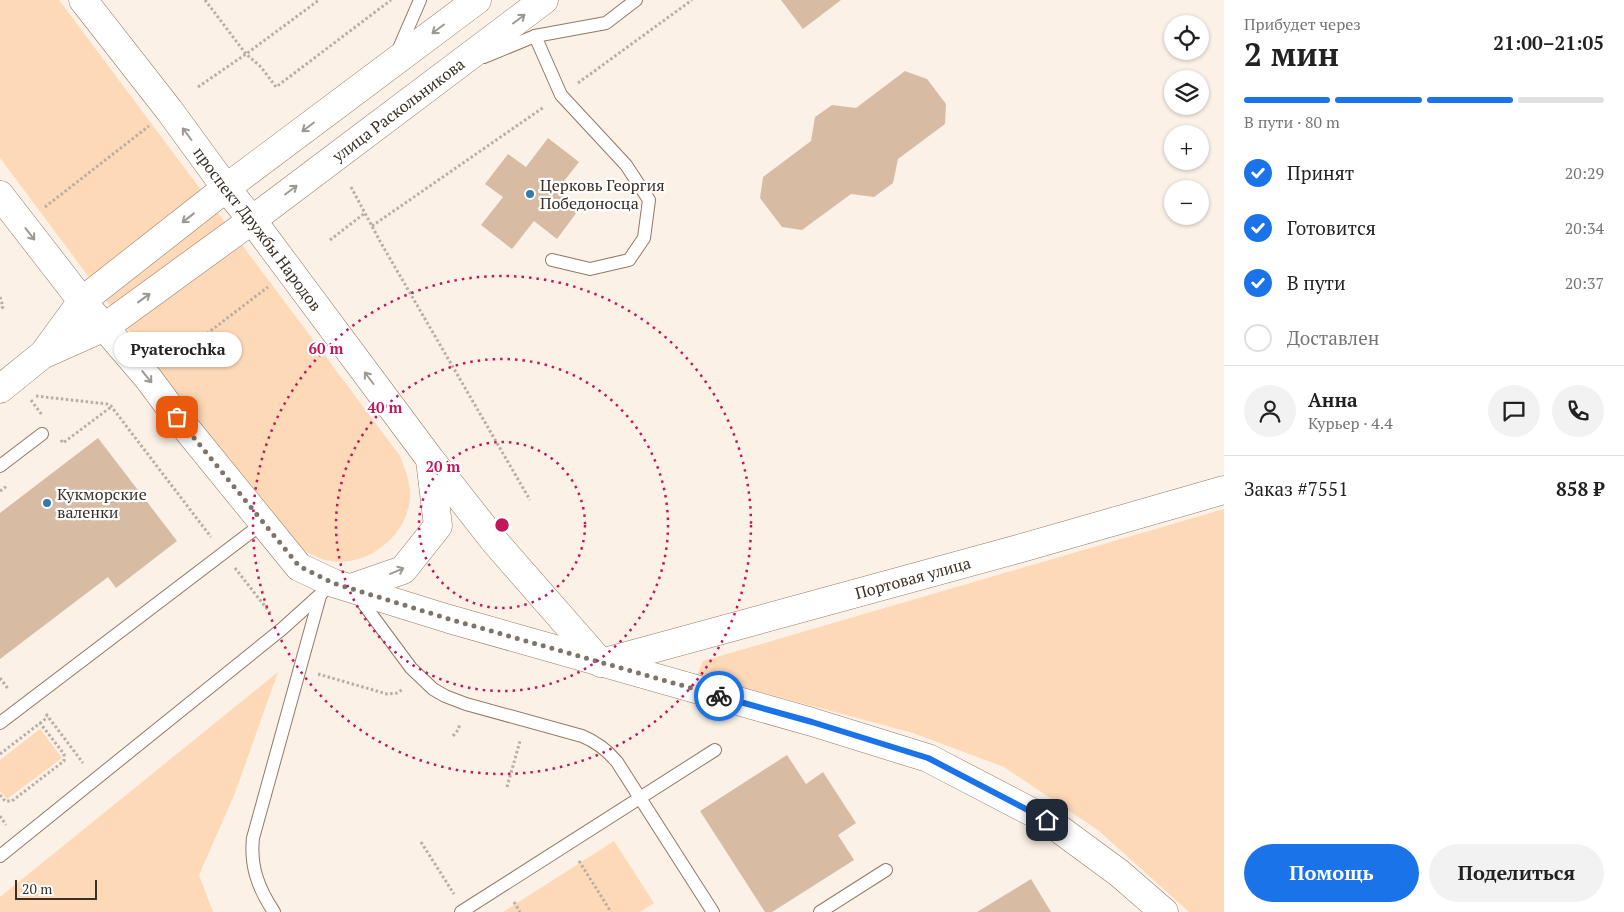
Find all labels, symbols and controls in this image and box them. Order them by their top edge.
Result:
one-way arrow [512,13,525,24]
text: Прибудет через [1244,13,1361,35]
map controls [1164,15,1209,225]
button: locate [1164,15,1209,60]
one-way arrow [431,24,445,34]
text: 21:00–21:05 [1493,30,1604,55]
text: 2 мин [1244,33,1339,75]
street label: улица Раскольникова [327,53,469,167]
button: layers [1164,70,1209,115]
text: В пути · 80 m [1244,111,1340,133]
one-way arrow [302,121,315,132]
button: + [1164,125,1209,170]
one-way arrow [181,128,192,142]
street label: проспект Дружбы Народов [188,142,327,315]
icon: check [1244,159,1272,187]
text: Принят [1287,160,1354,185]
text: 20:29 [1565,162,1604,184]
place label: Церковь Георгия Победоносца [540,174,665,214]
button: − [1164,180,1209,225]
one-way arrow [284,185,297,196]
marker: Церковь Георгия Победоносца [524,188,536,200]
one-way arrow [182,212,195,223]
icon: check [1244,214,1272,242]
text: Готовится [1287,215,1376,240]
text: 20:34 [1565,217,1604,239]
one-way arrow [24,227,35,240]
icon: check [1244,269,1272,297]
text: В пути [1287,270,1346,295]
text: 20:37 [1565,272,1604,294]
one-way arrow [137,293,151,303]
text: Доставлен [1287,325,1379,350]
callout: Pyaterochka [113,332,241,367]
text: Pyaterochka [130,338,226,360]
text: 60 m [309,338,344,358]
one-way arrow [142,371,153,384]
one-way arrow [364,372,375,385]
button: person [1244,385,1296,437]
button: chat [1488,385,1540,437]
button: phone [1552,385,1604,437]
text: Анна [1308,387,1358,412]
pin [156,396,198,438]
text: 40 m [368,397,403,417]
icon: bag [163,403,191,431]
text: Курьер · 4.4 [1308,412,1393,434]
text: 20 m [426,456,461,476]
text: Заказ #7551 [1244,476,1348,501]
text: 858 ₽ [1556,476,1604,501]
place label: Кукморские валенки [57,483,147,523]
marker: Кукморские валенки [41,497,53,509]
centre of rings [493,516,511,534]
street label: Портовая улица [853,551,973,604]
one-way arrow [389,566,404,576]
courier [694,671,744,721]
icon: bike [705,682,733,710]
pin [1026,799,1068,841]
icon: home [1033,806,1061,834]
button: Помощь [1244,844,1419,902]
button: Поделиться [1429,844,1604,902]
scale bar [15,877,98,900]
text: 20 m [22,879,52,898]

